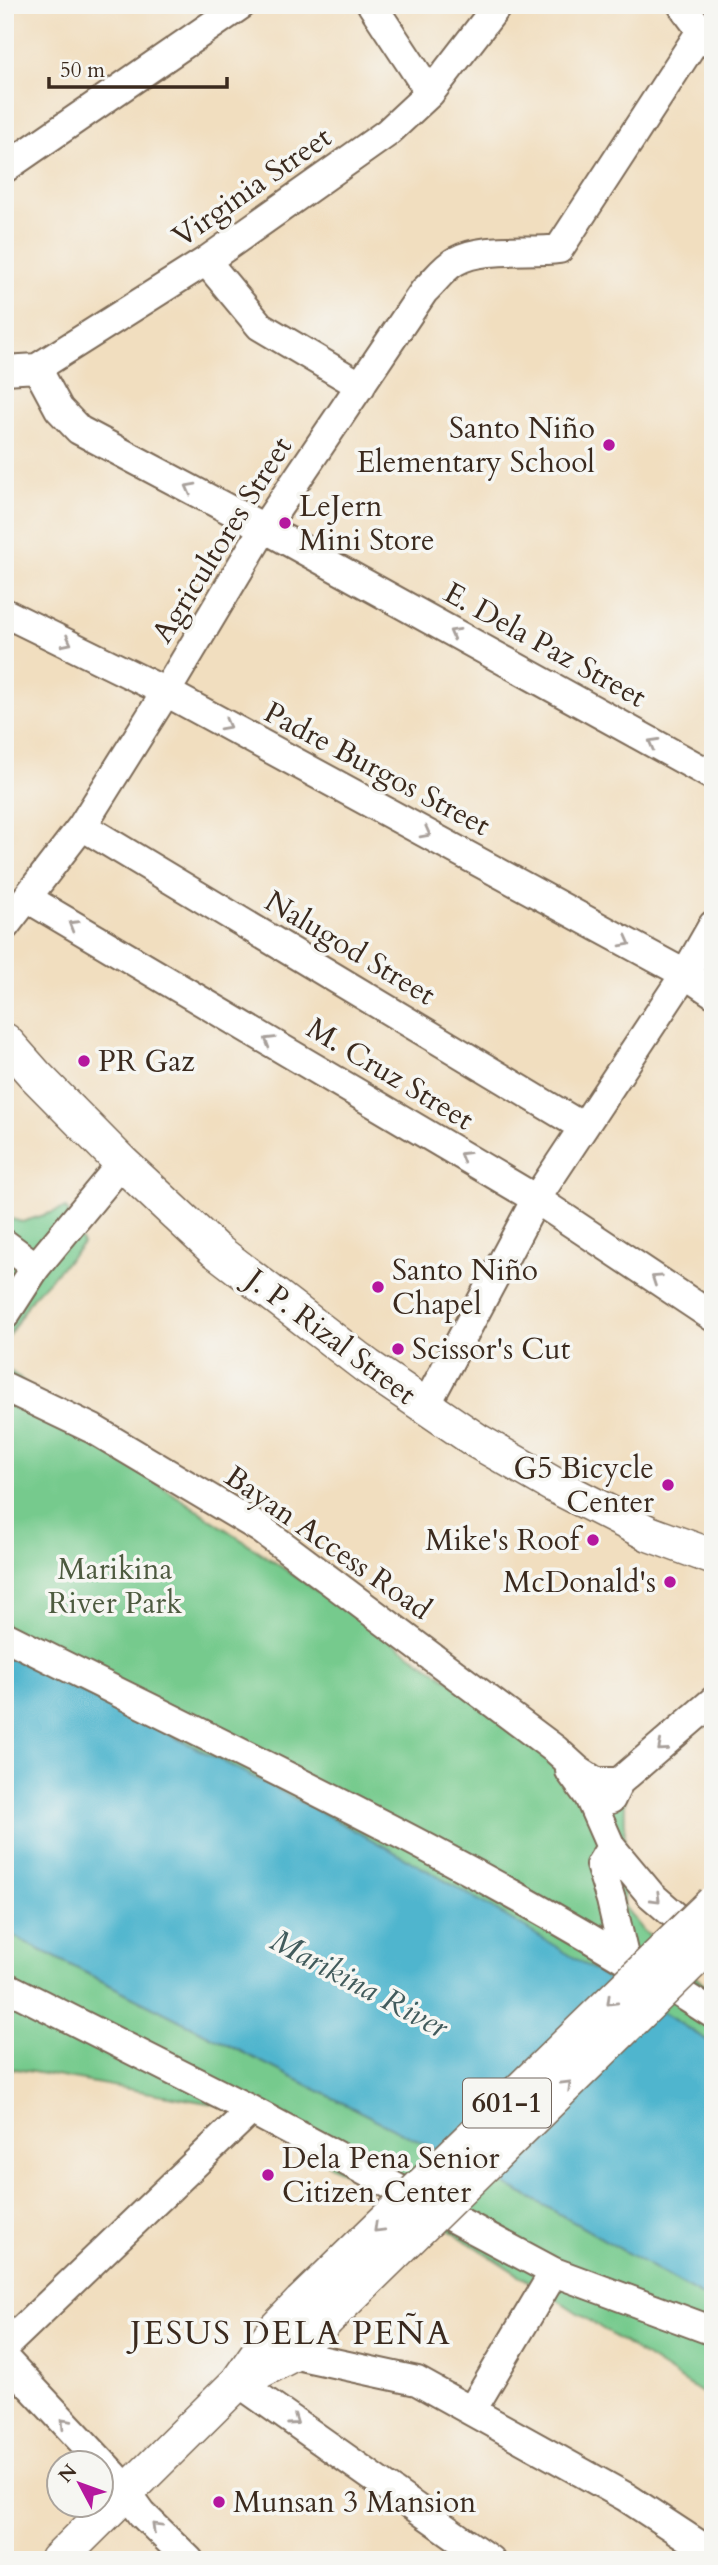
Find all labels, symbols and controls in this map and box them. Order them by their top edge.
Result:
scale bar [49,46,228,90]
text: 50 m [60,56,105,85]
street label: Virginia Street [164,117,340,257]
place label: Santo Niño Elementary School [357,408,595,483]
street label: Agricultores Street [142,429,302,651]
marker: Santo Niño Elementary School [601,437,617,453]
one-way arrow [185,483,197,497]
place label: LeJern Mini Store [299,486,435,561]
marker: LeJern Mini Store [277,515,293,531]
street label: E. Dela Paz Street [437,572,654,718]
one-way arrow [449,628,461,641]
one-way arrow [60,634,72,648]
street label: Padre Burgos Street [257,692,498,846]
one-way arrow [219,717,231,730]
one-way arrow [648,738,660,751]
one-way arrow [419,825,431,839]
street label: Nalugod Street [257,881,443,1015]
one-way arrow [67,920,80,933]
one-way arrow [619,934,631,947]
street label: M. Cruz Street [299,1008,482,1140]
one-way arrow [263,1036,276,1049]
place label: PR Gaz [98,1041,195,1082]
marker: PR Gaz [76,1053,92,1069]
one-way arrow [459,1152,472,1165]
place label: Santo Niño Chapel [392,1250,538,1325]
street label: J. P. Rizal Street [235,1257,425,1415]
one-way arrow [651,1275,664,1287]
marker: Santo Niño Chapel [370,1279,386,1295]
place label: Scissor's Cut [412,1329,571,1370]
marker: Scissor's Cut [390,1341,406,1357]
place label: G5 Bicycle Center [514,1448,654,1523]
street label: Bayan Access Road [216,1456,440,1630]
marker: G5 Bicycle Center [660,1477,676,1493]
place label: Mike's Roof [425,1520,584,1561]
marker: Mike's Roof [585,1532,601,1548]
park label: Marikina River Park [48,1549,182,1624]
place label: McDonald's [503,1562,656,1603]
marker: McDonald's [662,1574,678,1590]
one-way arrow [657,1739,670,1751]
one-way arrow [648,1890,661,1903]
water label: Marikina River [262,1919,457,2050]
one-way arrow [606,1993,619,2006]
road number: 601-1 [463,2078,551,2128]
one-way arrow [559,2081,571,2093]
place label: Dela Pena Senior Citizen Center [282,2138,499,2213]
marker: Dela Pena Senior Citizen Center [260,2167,276,2183]
one-way arrow [373,2220,386,2233]
district label: JESUS DELA PEÑA [125,2311,452,2356]
one-way arrow [286,2413,299,2425]
one-way arrow [60,2418,73,2431]
north arrow [46,2450,116,2520]
text: N [53,2458,83,2488]
place label: Munsan 3 Mansion [233,2482,476,2523]
marker: Munsan 3 Mansion [211,2494,227,2510]
one-way arrow [151,2523,164,2536]

